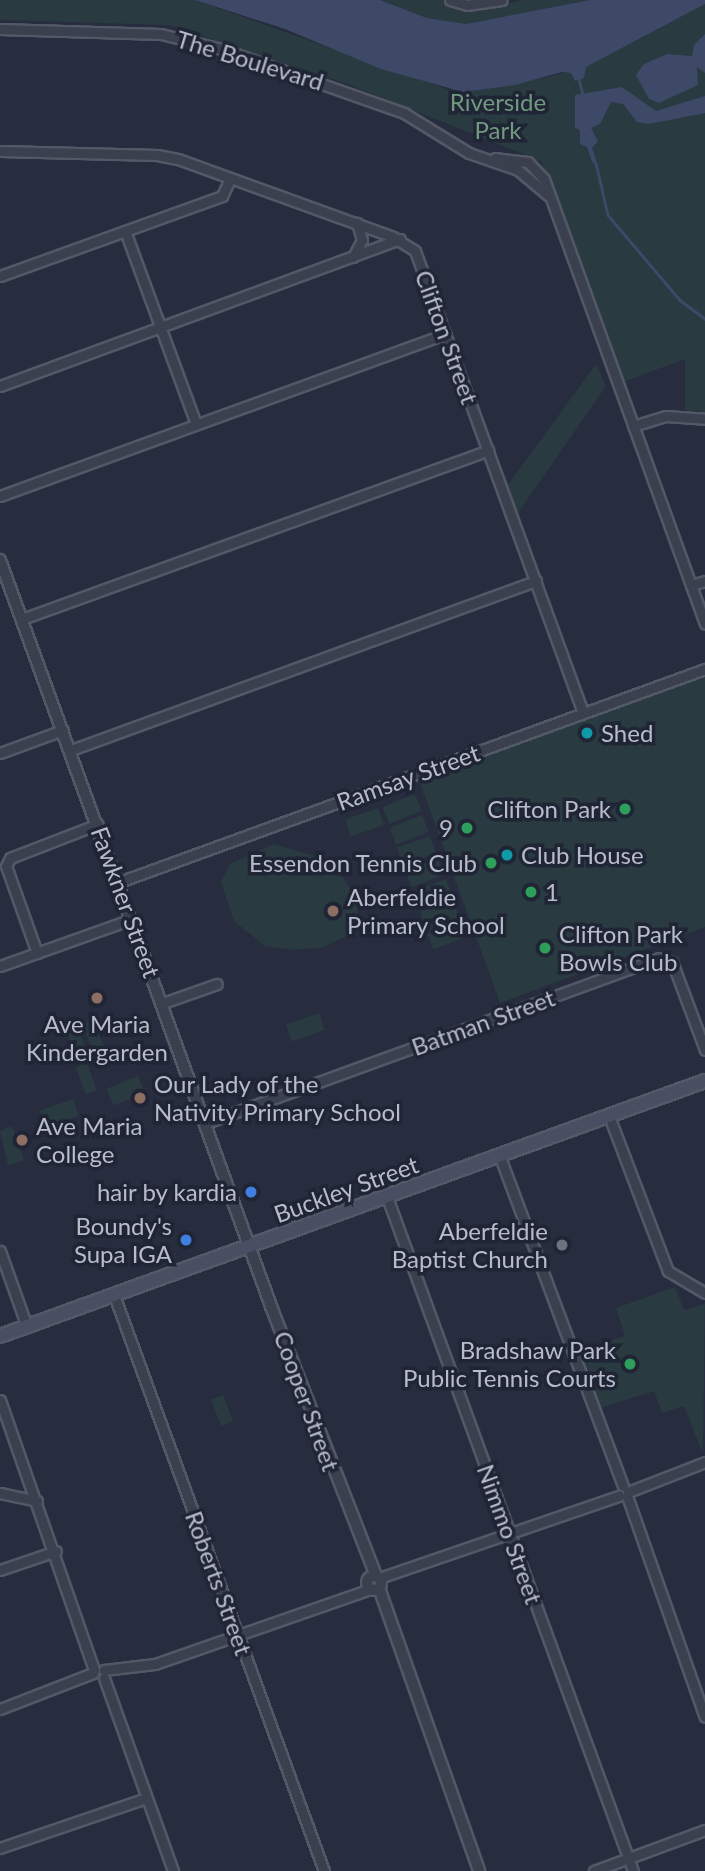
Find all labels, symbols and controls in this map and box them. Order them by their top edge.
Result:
street label: The Boulevard [173,24,327,96]
park label: Riverside Park [450,88,546,144]
street label: Clifton Street [409,266,485,408]
place label: Shed [601,719,653,747]
marker: Shed [579,725,595,741]
street label: Ramsay Street [332,738,484,816]
place label: Clifton Park [487,795,611,823]
marker: Clifton Park [617,801,633,817]
place label: 9 [439,814,453,842]
marker: 9 [459,820,475,836]
street label: Fawkner Street [85,822,167,982]
place label: Club House [521,841,644,869]
marker: Club House [499,847,515,863]
place label: Essendon Tennis Club [248,849,477,877]
marker: Essendon Tennis Club [483,855,499,871]
place label: 1 [545,878,559,906]
place label: Aberfeldie Primary School [347,883,505,939]
marker: 1 [523,884,539,900]
marker: Aberfeldie Primary School [325,903,341,919]
place label: Clifton Park Bowls Club [559,920,683,976]
marker: Clifton Park Bowls Club [537,940,553,956]
street label: Batman Street [408,983,558,1061]
marker: Ave Maria Kindergarden [89,990,105,1006]
place label: Ave Maria Kindergarden [26,1010,168,1066]
place label: Our Lady of the Nativity Primary School [154,1070,402,1126]
marker: Our Lady of the Nativity Primary School [132,1090,148,1106]
place label: Ave Maria College [36,1112,142,1168]
marker: Ave Maria College [14,1132,30,1148]
street label: Buckley Street [270,1149,422,1229]
place label: hair by kardia [96,1178,237,1206]
marker: hair by kardia [243,1184,259,1200]
place label: Boundy's Supa IGA [74,1212,172,1268]
place label: Aberfeldie Baptist Church [392,1217,548,1273]
marker: Boundy's Supa IGA [178,1232,194,1248]
marker: Aberfeldie Baptist Church [554,1237,570,1253]
street label: Cooper Street [268,1327,346,1475]
place label: Bradshaw Park Public Tennis Courts [402,1336,616,1392]
marker: Bradshaw Park Public Tennis Courts [622,1356,638,1372]
street label: Nimmo Street [471,1460,549,1608]
street label: Roberts Street [180,1507,258,1659]

